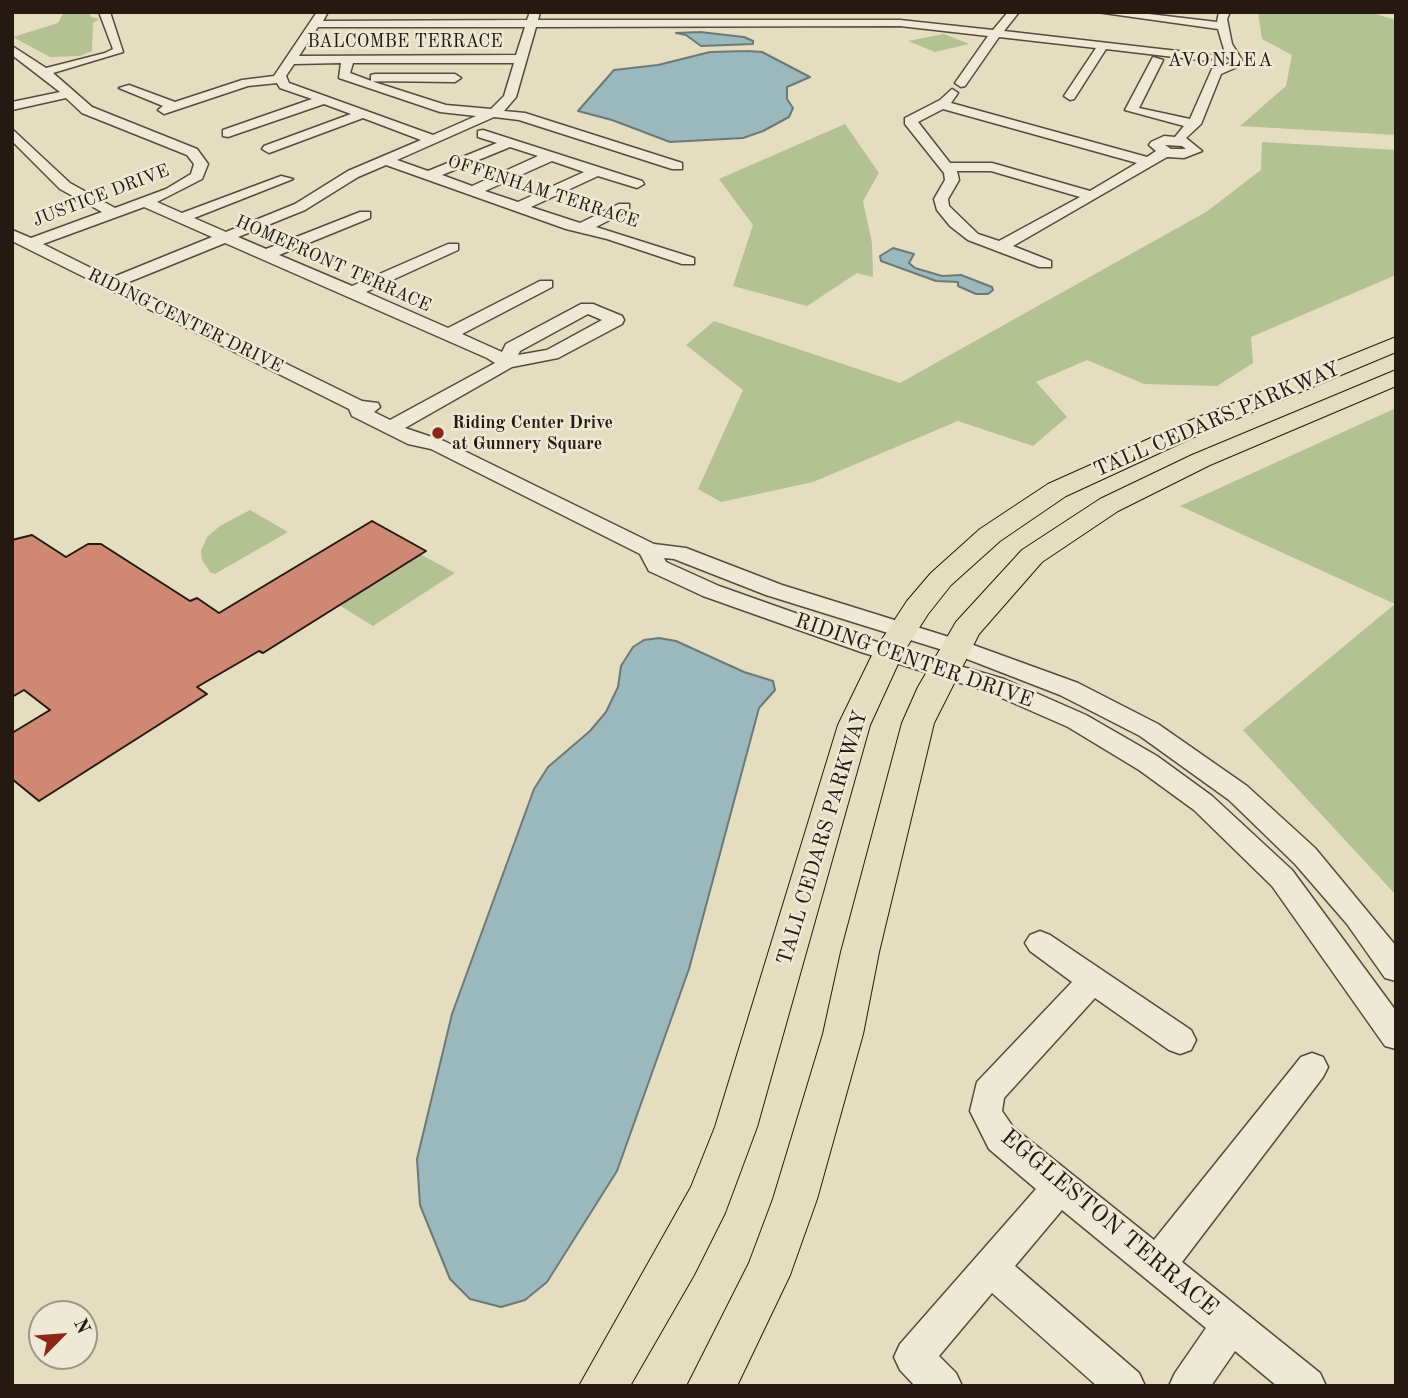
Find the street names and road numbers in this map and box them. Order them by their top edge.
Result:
street label: BALCOMBE TERRACE [307,31,503,53]
street label: OFFENHAM TERRACE [445,151,641,233]
street label: JUSTICE DRIVE [30,160,172,232]
street label: HOMEFRONT TERRACE [232,211,434,317]
street label: RIDING CENTER DRIVE [84,264,286,378]
street label: TALL CEDARS PARKWAY [1090,357,1344,483]
street label: RIDING CENTER DRIVE [791,608,1037,714]
street label: TALL CEDARS PARKWAY [772,708,874,968]
street label: EGGLESTON TERRACE [994,1123,1224,1323]

